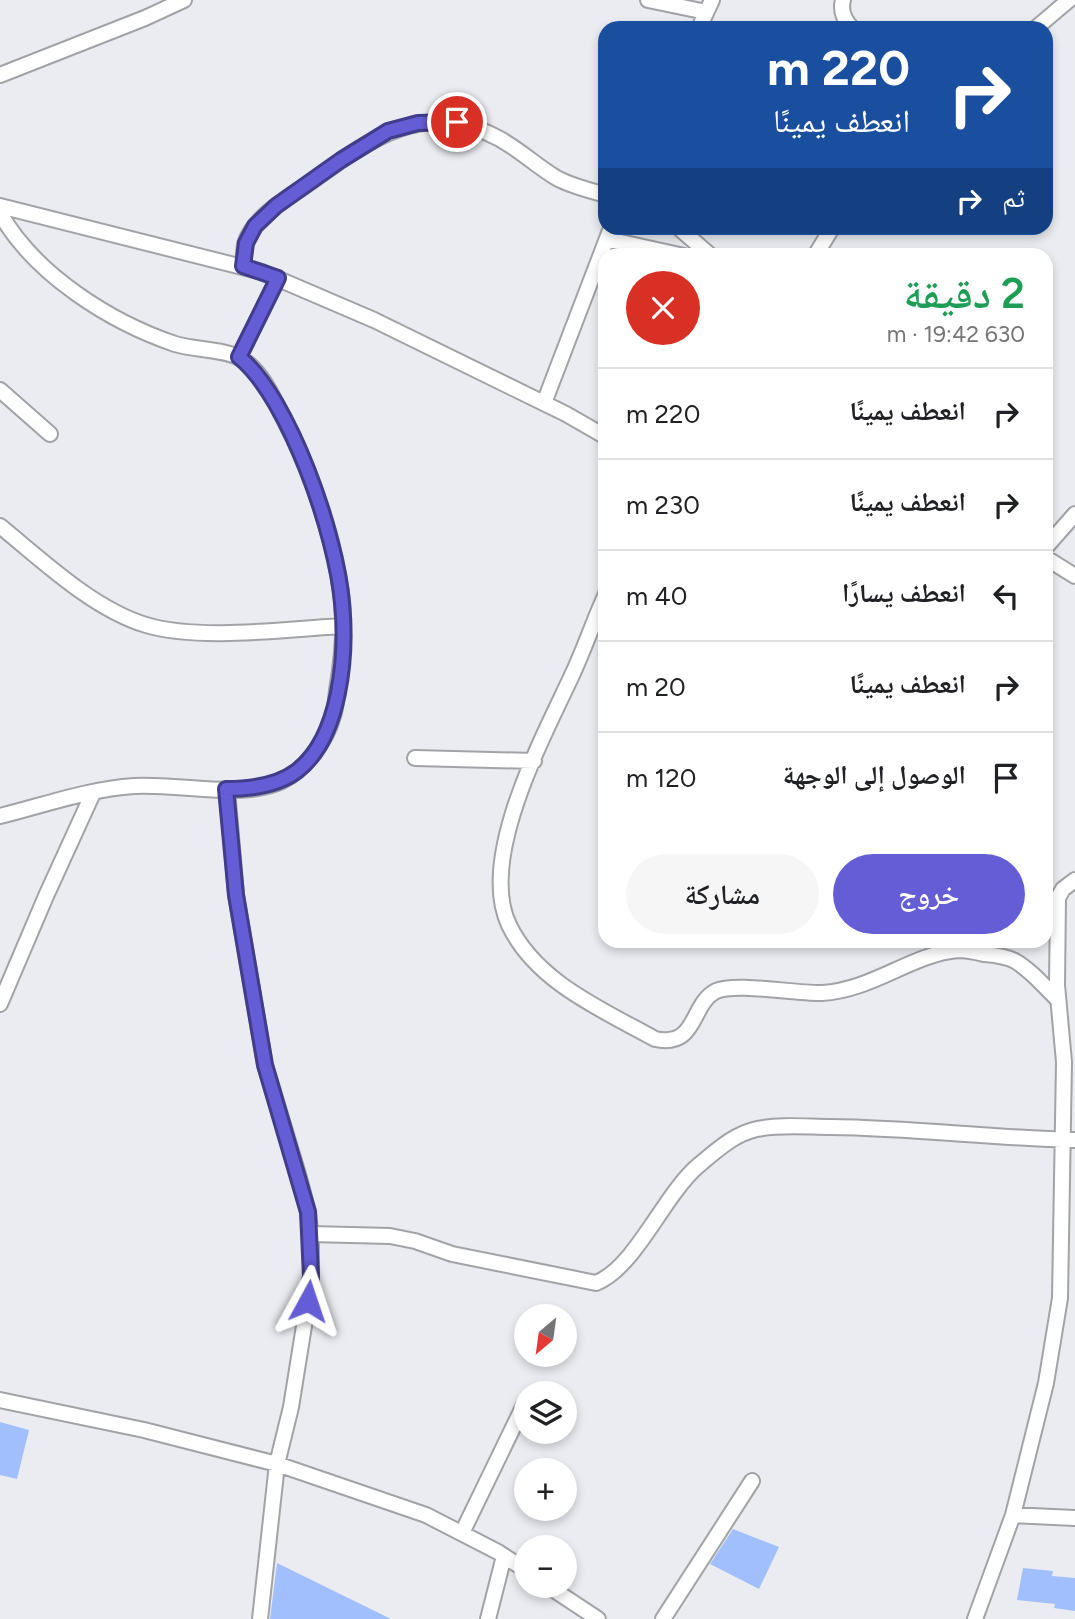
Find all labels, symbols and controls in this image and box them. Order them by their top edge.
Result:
text: 220 m [767,38,910,97]
icon: right [934,49,1025,140]
pin [427,92,487,152]
text: انعطف يمينًا [773,102,910,140]
icon: arrive [438,103,476,141]
icon: right [950,182,988,220]
text: ثم [1002,182,1025,214]
text: 2 دقيقة [904,268,1025,319]
button: close [626,271,700,345]
text: 630 m · 19:42 [887,320,1025,348]
text: انعطف يمينًا [850,395,966,427]
icon: right [987,395,1025,433]
text: 220 m [626,398,700,430]
text: انعطف يمينًا [850,486,966,518]
icon: right [987,486,1025,524]
text: 230 m [626,489,700,521]
text: انعطف يسارًا [842,577,966,609]
icon: left [987,577,1025,615]
text: 40 m [626,580,687,612]
text: انعطف يمينًا [850,668,966,700]
icon: right [987,668,1025,706]
text: 20 m [626,671,686,703]
text: الوصول إلى الوجهة [783,759,966,791]
icon: arrive [987,759,1025,797]
text: 120 m [626,762,697,794]
button: مشاركة [626,854,819,934]
button: خروج [833,854,1025,934]
position arrow [271,1264,345,1338]
north arrow [514,1304,578,1367]
map controls [514,1304,577,1598]
button: layers [514,1381,577,1444]
button: + [514,1458,577,1521]
button: − [514,1535,577,1598]

